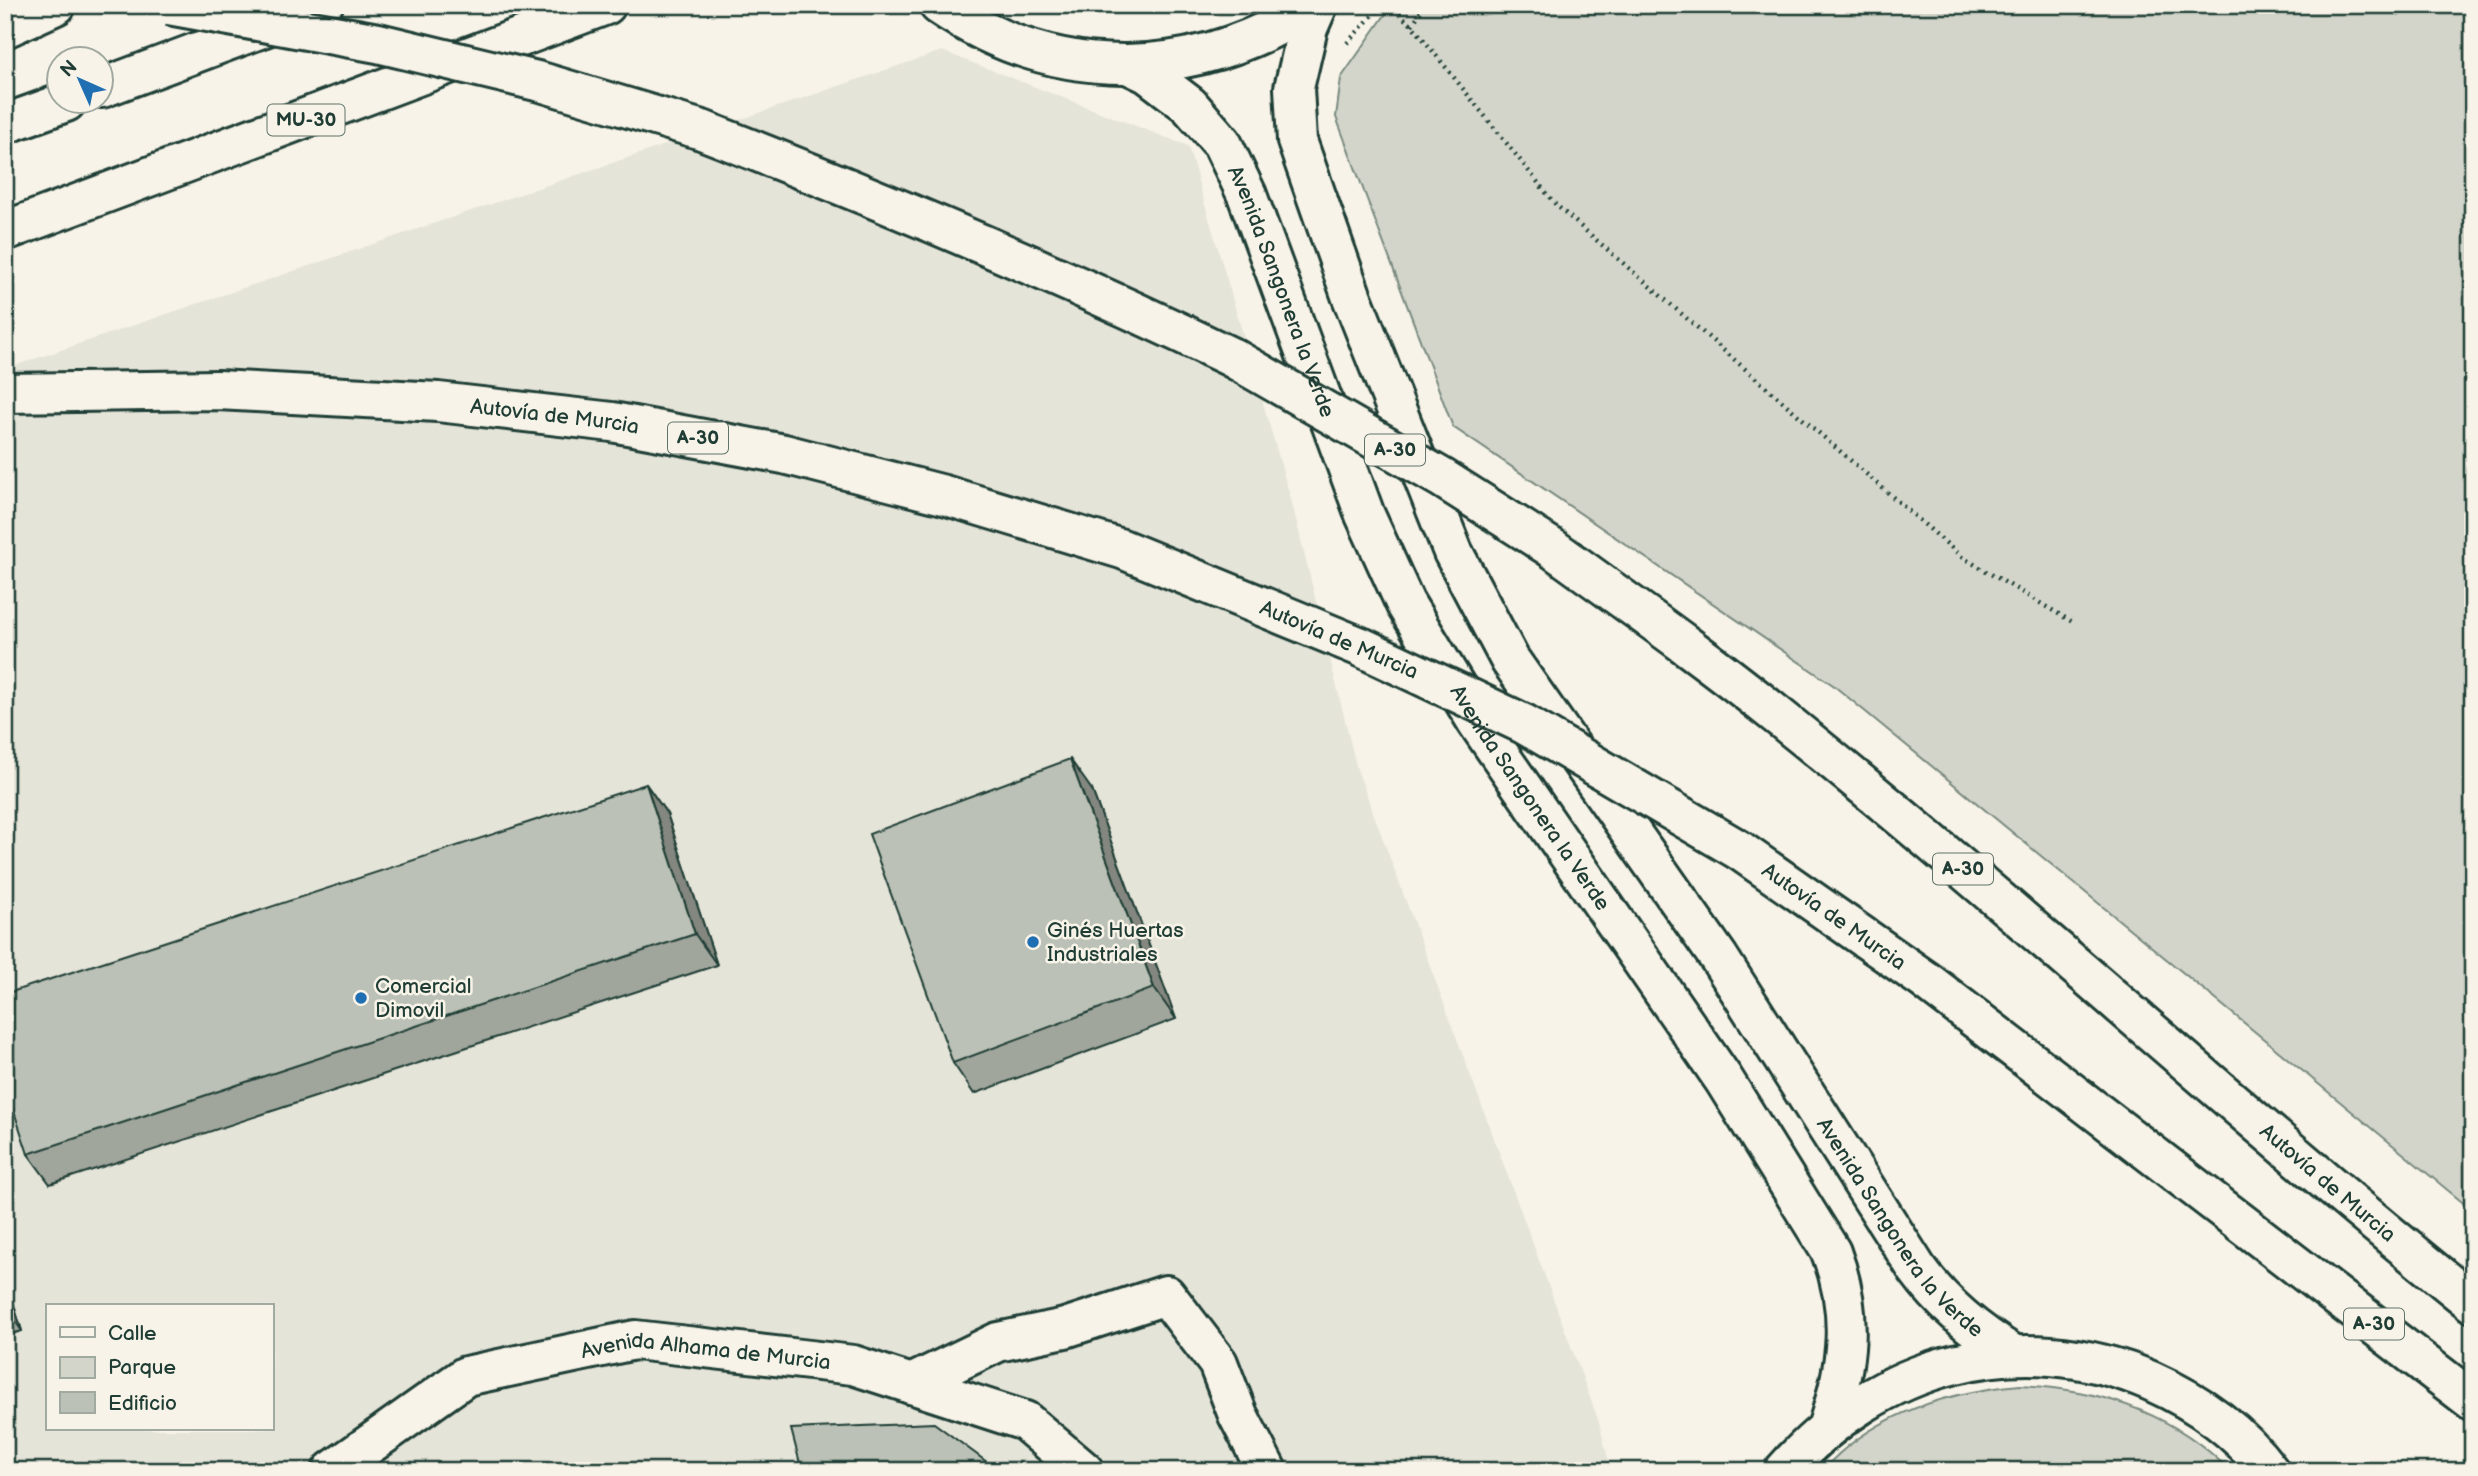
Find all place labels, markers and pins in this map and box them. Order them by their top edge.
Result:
place label: Ginés Huertas Industriales [1047,918,1184,967]
marker: Ginés Huertas Industriales [1025,934,1041,950]
place label: Comercial Dimovil [375,974,472,1023]
marker: Comercial Dimovil [353,990,369,1006]

